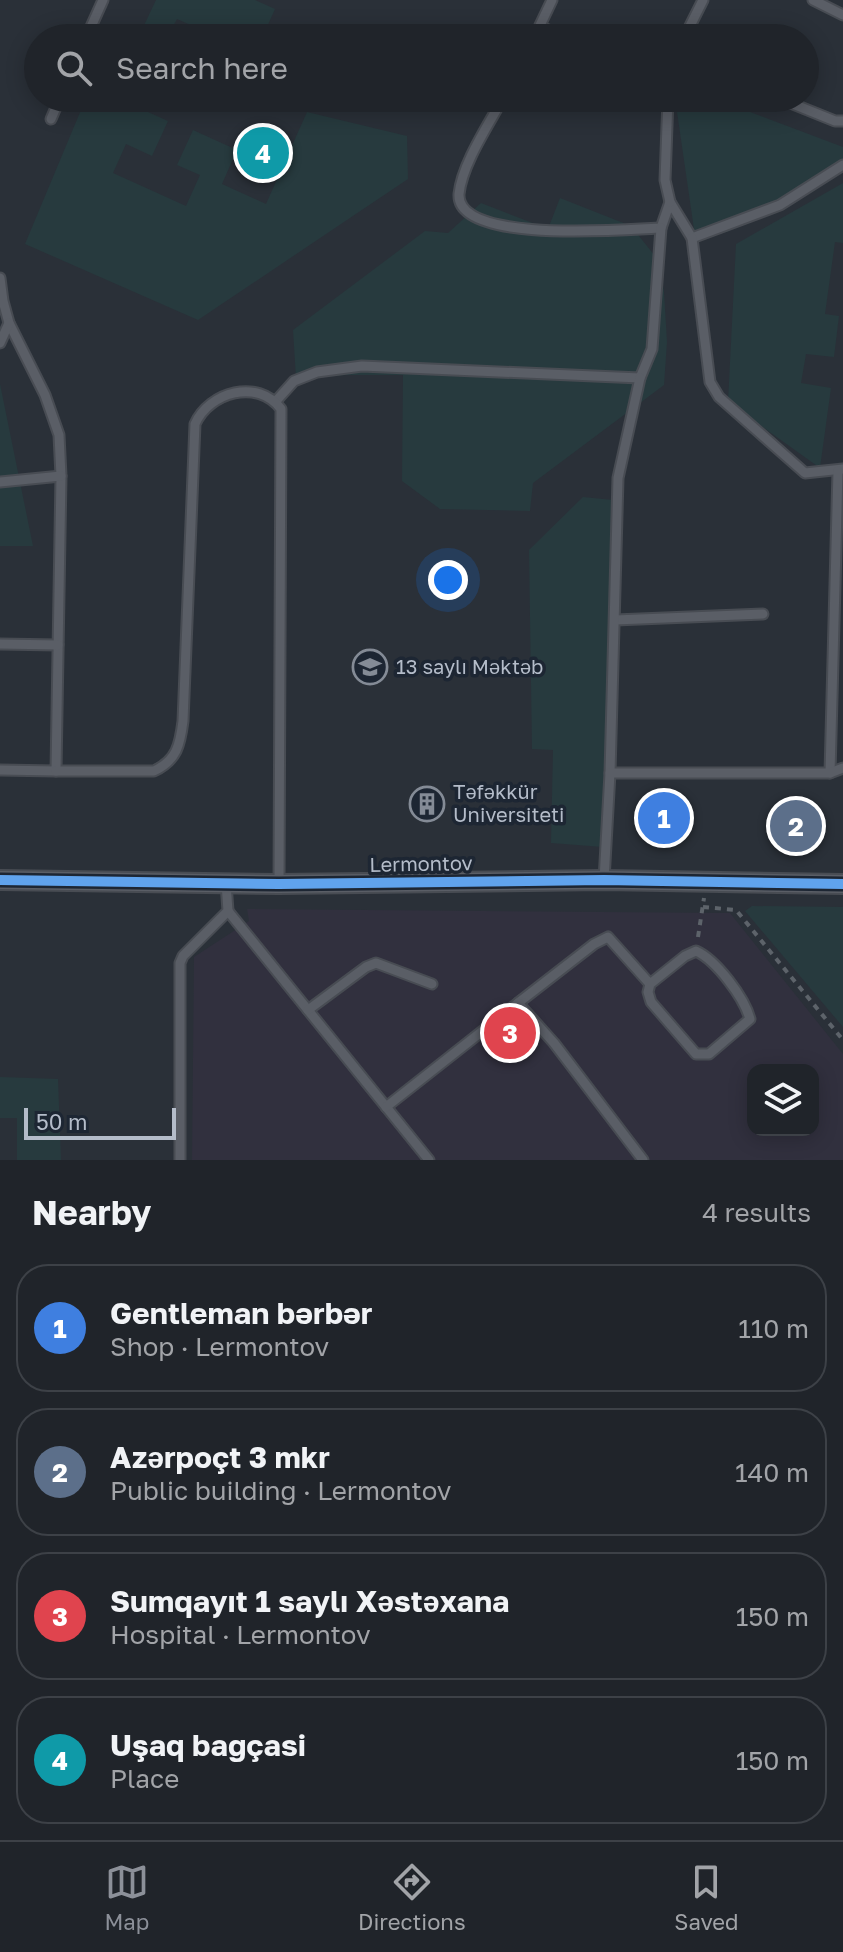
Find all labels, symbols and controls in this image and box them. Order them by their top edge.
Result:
search box [24,24,819,112]
icon: search [52,46,96,90]
text: Search here [116,50,288,86]
pin: 4 [237,123,289,183]
your location [428,560,468,600]
school or university icon: 13 saylı Məktəb [351,648,389,686]
place label: 13 saylı Məktəb [396,654,543,678]
place label: Təfəkkür Universiteti [453,779,564,826]
building icon: Təfəkkür Universiteti [408,785,446,823]
pin: 1 [638,788,690,848]
pin: 2 [770,796,822,856]
street label: Lermontov [369,850,473,876]
pin: 3 [484,1003,536,1063]
map controls [747,1064,819,1136]
button: layers [747,1064,819,1136]
scale bar [24,1104,176,1140]
text: 50 m [36,1108,87,1135]
text: Nearby [32,1192,152,1232]
text: 4 results [702,1197,811,1228]
text: Gentleman bәrbәr [110,1295,373,1331]
text: 1 [53,1313,67,1344]
text: 110 m [738,1313,809,1344]
text: Shop · Lermontov [110,1331,329,1362]
text: Azərpoçt 3 mkr [110,1439,330,1475]
text: 2 [52,1457,68,1488]
text: 140 m [735,1457,809,1488]
text: Public building · Lermontov [110,1475,451,1506]
text: Sumqayıt 1 saylı Xəstəxana [110,1583,509,1619]
text: 3 [52,1601,68,1632]
text: 150 m [736,1601,809,1632]
text: Hospital · Lermontov [110,1619,370,1650]
text: Uşaq bağçasi [110,1727,306,1763]
text: 4 [52,1745,68,1776]
text: 150 m [736,1745,809,1776]
text: Place [110,1763,179,1794]
tab: Map [104,1860,149,1935]
tab: Directions [358,1860,466,1935]
tab: Saved [674,1860,739,1935]

